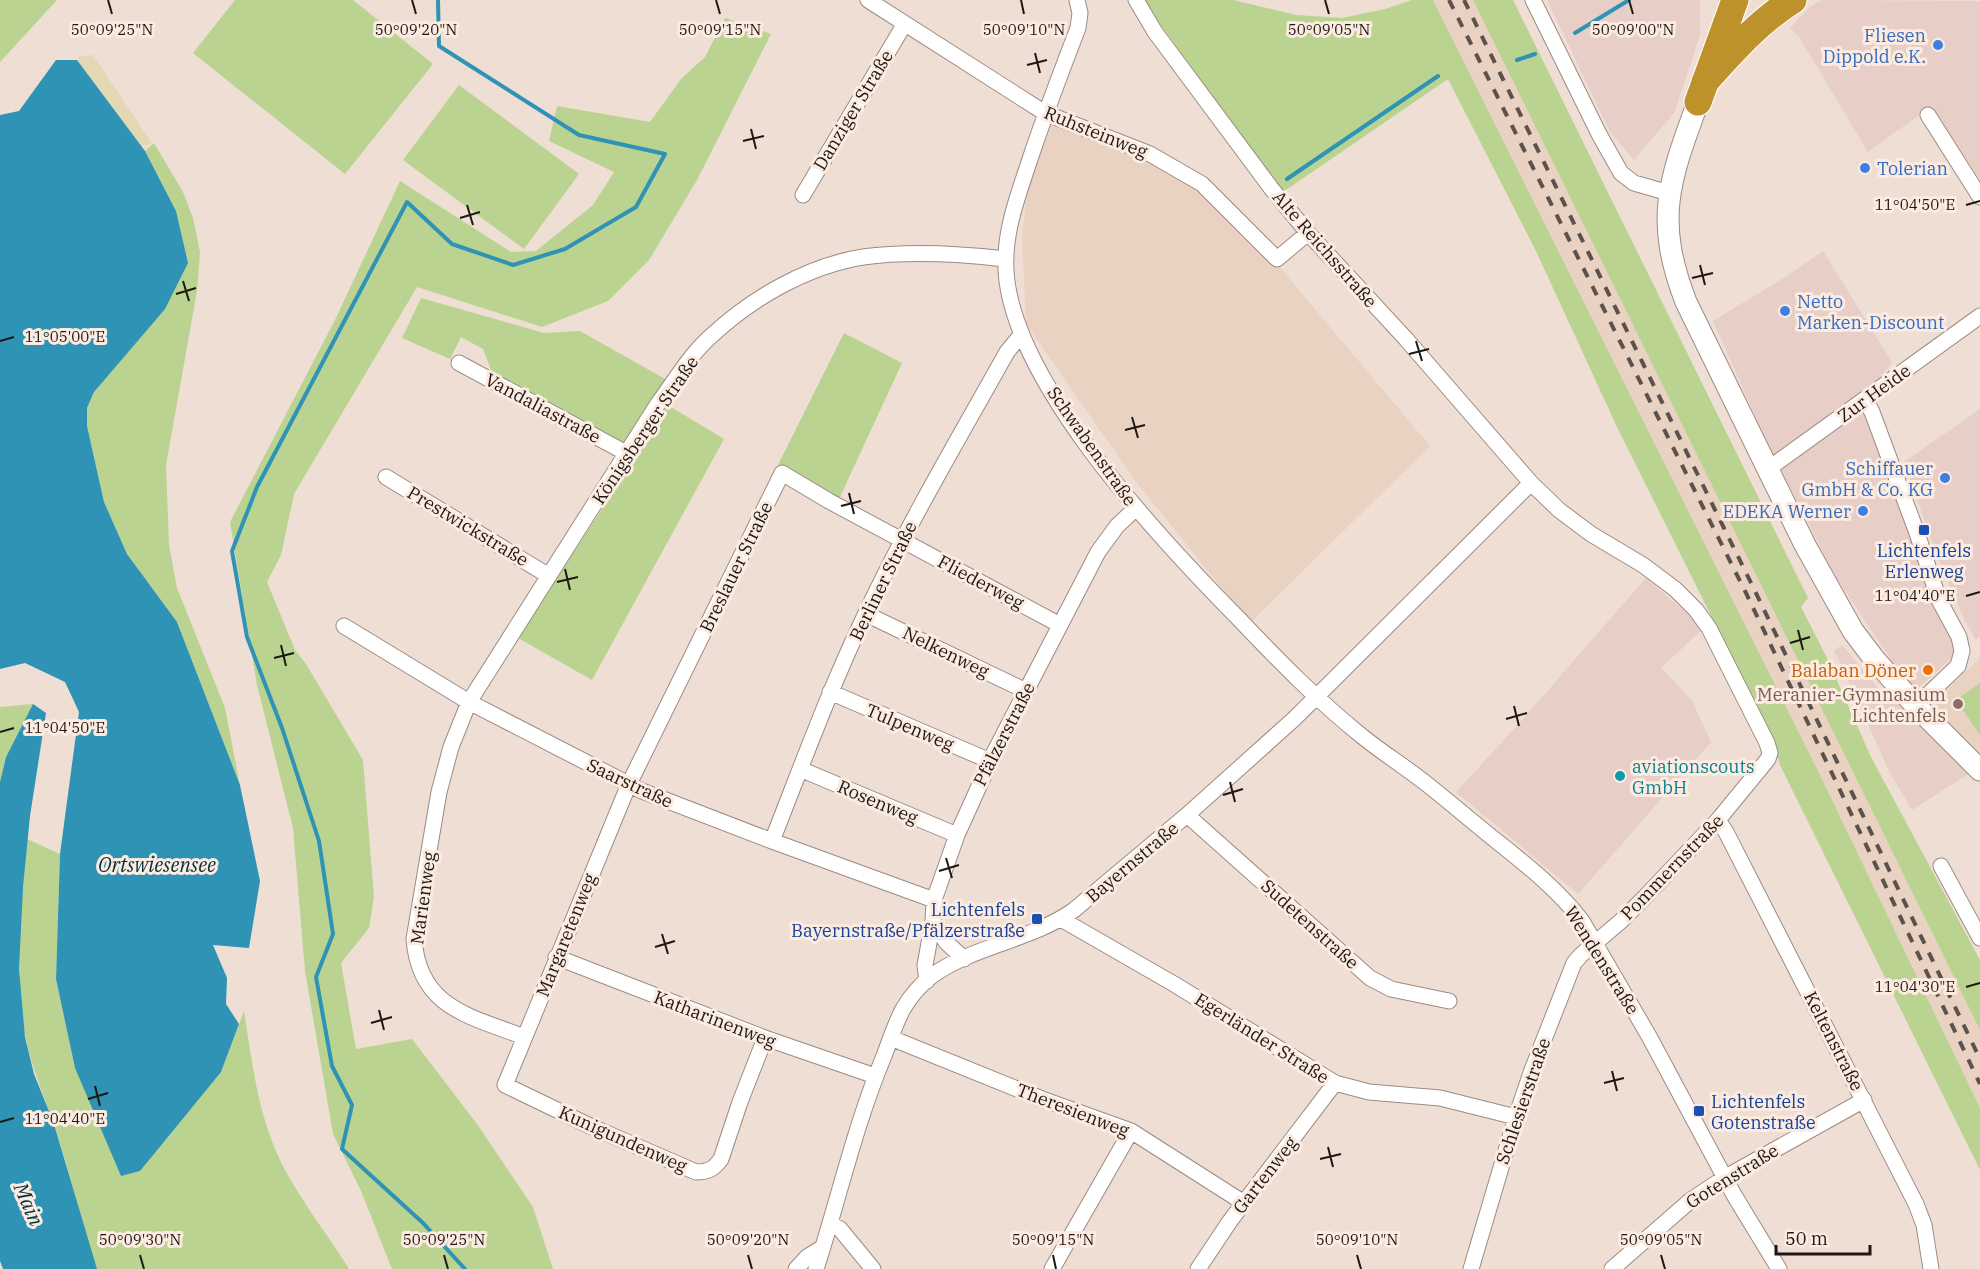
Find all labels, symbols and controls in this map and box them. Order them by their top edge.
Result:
text: 50°09'25"N [71,20,153,39]
text: 50°09'20"N [375,20,457,39]
text: 50°09'15"N [679,20,761,39]
text: 50°09'10"N [983,20,1065,39]
text: 50°09'05"N [1288,20,1370,39]
text: 50°09'00"N [1592,20,1674,39]
place label: Fliesen Dippold e.K. [1823,24,1926,68]
marker: Fliesen Dippold e.K. [1931,38,1945,52]
street label: Danziger Straße [808,46,898,174]
street label: Ruhsteinweg [1041,101,1151,163]
place label: Tolerian [1877,157,1948,180]
marker: Tolerian [1858,161,1872,175]
street label: Alte Reichsstraße [1268,186,1382,312]
text: 11°04'50"E [1875,195,1955,214]
place label: Netto Marken-Discount [1797,290,1944,334]
marker: Netto Marken-Discount [1778,304,1792,318]
text: 11°05'00"E [25,327,105,346]
street label: Königsberger Straße [587,351,703,509]
street label: Zur Heide [1833,359,1915,427]
street label: Vandaliastraße [481,368,605,448]
street label: Schwabenstraße [1042,382,1142,510]
place label: Schiffauer GmbH & Co. KG [1801,457,1933,501]
marker: Schiffauer GmbH & Co. KG [1938,471,1952,485]
street label: Prestwickstraße [403,481,533,571]
street label: Breslauer Straße [694,498,778,636]
place label: EDEKA Werner [1723,500,1851,523]
marker: EDEKA Werner [1856,504,1870,518]
street label: Berliner Straße [844,518,922,644]
marker: Lichtenfels Erlenweg [1917,523,1931,537]
place label: Lichtenfels Erlenweg [1877,539,1971,583]
street label: Fliederweg [934,550,1028,614]
text: 11°04'40"E [1875,586,1955,605]
street label: Nelkenweg [899,621,993,683]
place label: Balaban Döner [1791,659,1916,682]
marker: Balaban Döner [1921,663,1935,677]
street label: Pfälzerstraße [968,678,1040,790]
place label: Meranier-Gymnasium Lichtenfels [1757,683,1946,727]
marker: Meranier-Gymnasium Lichtenfels [1951,697,1965,711]
street label: Tulpenweg [863,698,958,756]
text: 11°04'50"E [25,718,105,737]
street label: Saarstraße [583,753,677,813]
place label: aviationscouts GmbH [1632,755,1755,799]
marker: aviationscouts GmbH [1613,769,1627,783]
street label: Rosenweg [834,775,922,829]
street label: Pommernstraße [1616,809,1728,925]
street label: Bayernstraße [1081,816,1183,908]
street label: Marienweg [405,850,441,946]
water label: Ortswiesensee [98,851,216,878]
street label: Margaretenweg [531,870,601,1000]
street label: Sudetenstraße [1256,874,1364,974]
place label: Lichtenfels Bayernstraße/Pfälzerstraße [791,898,1025,942]
street label: Wendenstraße [1559,901,1645,1019]
marker: Lichtenfels Bayernstraße/Pfälzerstraße [1030,912,1044,926]
text: 11°04'30"E [1875,977,1955,996]
street label: Katharinenweg [651,985,779,1053]
street label: Egerländer Straße [1191,987,1333,1089]
street label: Keltenstraße [1799,987,1869,1095]
street label: Schlesierstraße [1491,1035,1555,1167]
street label: Theresienweg [1013,1078,1133,1142]
place label: Lichtenfels Gotenstraße [1711,1090,1816,1134]
street label: Kunigundenweg [555,1100,691,1178]
marker: Lichtenfels Gotenstraße [1692,1104,1706,1118]
text: 11°04'40"E [25,1109,105,1128]
street label: Gartenweg [1228,1132,1302,1218]
street label: Gotenstraße [1682,1139,1782,1213]
water label: Main [7,1177,51,1230]
scale bar [1776,1218,1870,1256]
text: 50 m [1785,1227,1828,1250]
text: 50°09'30"N [99,1230,181,1249]
text: 50°09'25"N [403,1230,485,1249]
text: 50°09'20"N [707,1230,789,1249]
text: 50°09'15"N [1012,1230,1094,1249]
text: 50°09'10"N [1316,1230,1398,1249]
text: 50°09'05"N [1620,1230,1702,1249]

